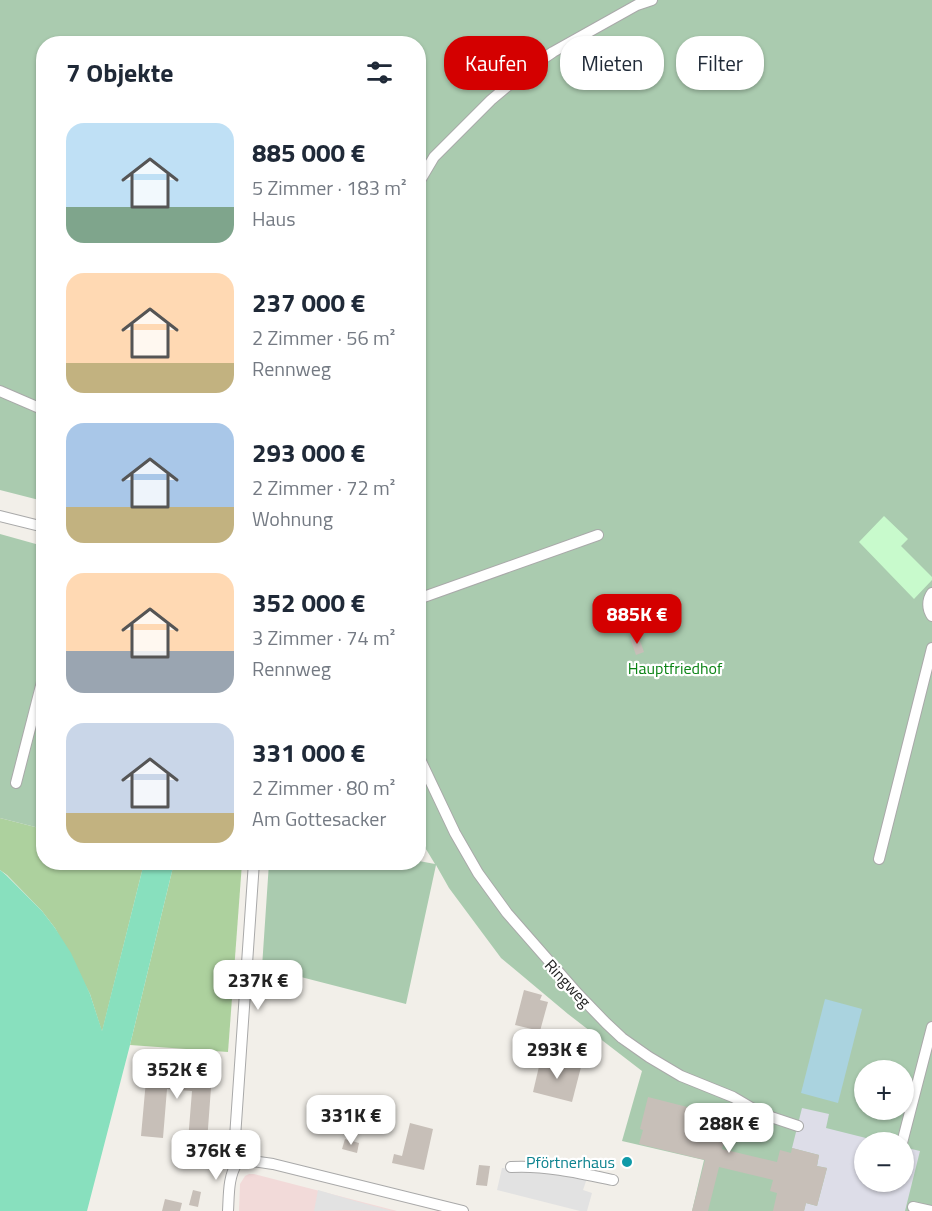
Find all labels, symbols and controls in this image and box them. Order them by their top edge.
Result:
chip: Kaufen [444,36,548,90]
chip: Mieten [560,36,664,90]
chip: Filter [676,36,764,90]
text: 7 Objekte [66,53,173,92]
icon: filters [363,56,396,89]
text: 885 000 € [252,133,365,172]
icon: home [114,147,186,219]
text: 5 Zimmer · 183 m² [252,172,407,203]
text: Haus [252,203,295,234]
text: 237 000 € [252,283,365,322]
icon: home [114,297,186,369]
text: 2 Zimmer · 56 m² [252,322,395,353]
text: Rennweg [252,353,331,384]
text: 293 000 € [252,433,365,472]
icon: home [114,447,186,519]
text: 2 Zimmer · 72 m² [252,472,395,503]
text: Wohnung [252,503,333,534]
text: 352 000 € [252,583,365,622]
pin: 885K € [588,594,686,645]
icon: home [114,597,186,669]
text: 885K € [606,598,668,629]
text: 3 Zimmer · 74 m² [252,622,395,653]
text: Rennweg [252,653,331,684]
park label: Hauptfriedhof [628,656,723,680]
text: 331 000 € [252,733,365,772]
icon: home [114,747,186,819]
text: 2 Zimmer · 80 m² [252,772,395,803]
text: Am Gottesacker [252,803,386,834]
street label: Ringweg [539,953,597,1013]
pin: 237K € [209,960,307,1011]
text: 237K € [227,964,289,995]
pin: 293K € [508,1029,606,1080]
text: 293K € [526,1033,588,1064]
pin: 352K € [128,1049,226,1100]
text: 352K € [146,1053,208,1084]
map controls [854,1060,914,1192]
button: + [854,1060,914,1120]
pin: 331K € [302,1095,400,1146]
text: 331K € [320,1099,382,1130]
pin: 288K € [680,1103,778,1154]
text: 288K € [698,1107,760,1138]
pin: 376K € [167,1130,265,1181]
button: − [854,1132,914,1192]
text: 376K € [185,1134,247,1165]
place label: Pförtnerhaus [526,1150,615,1174]
marker: Pförtnerhaus [620,1155,634,1169]

